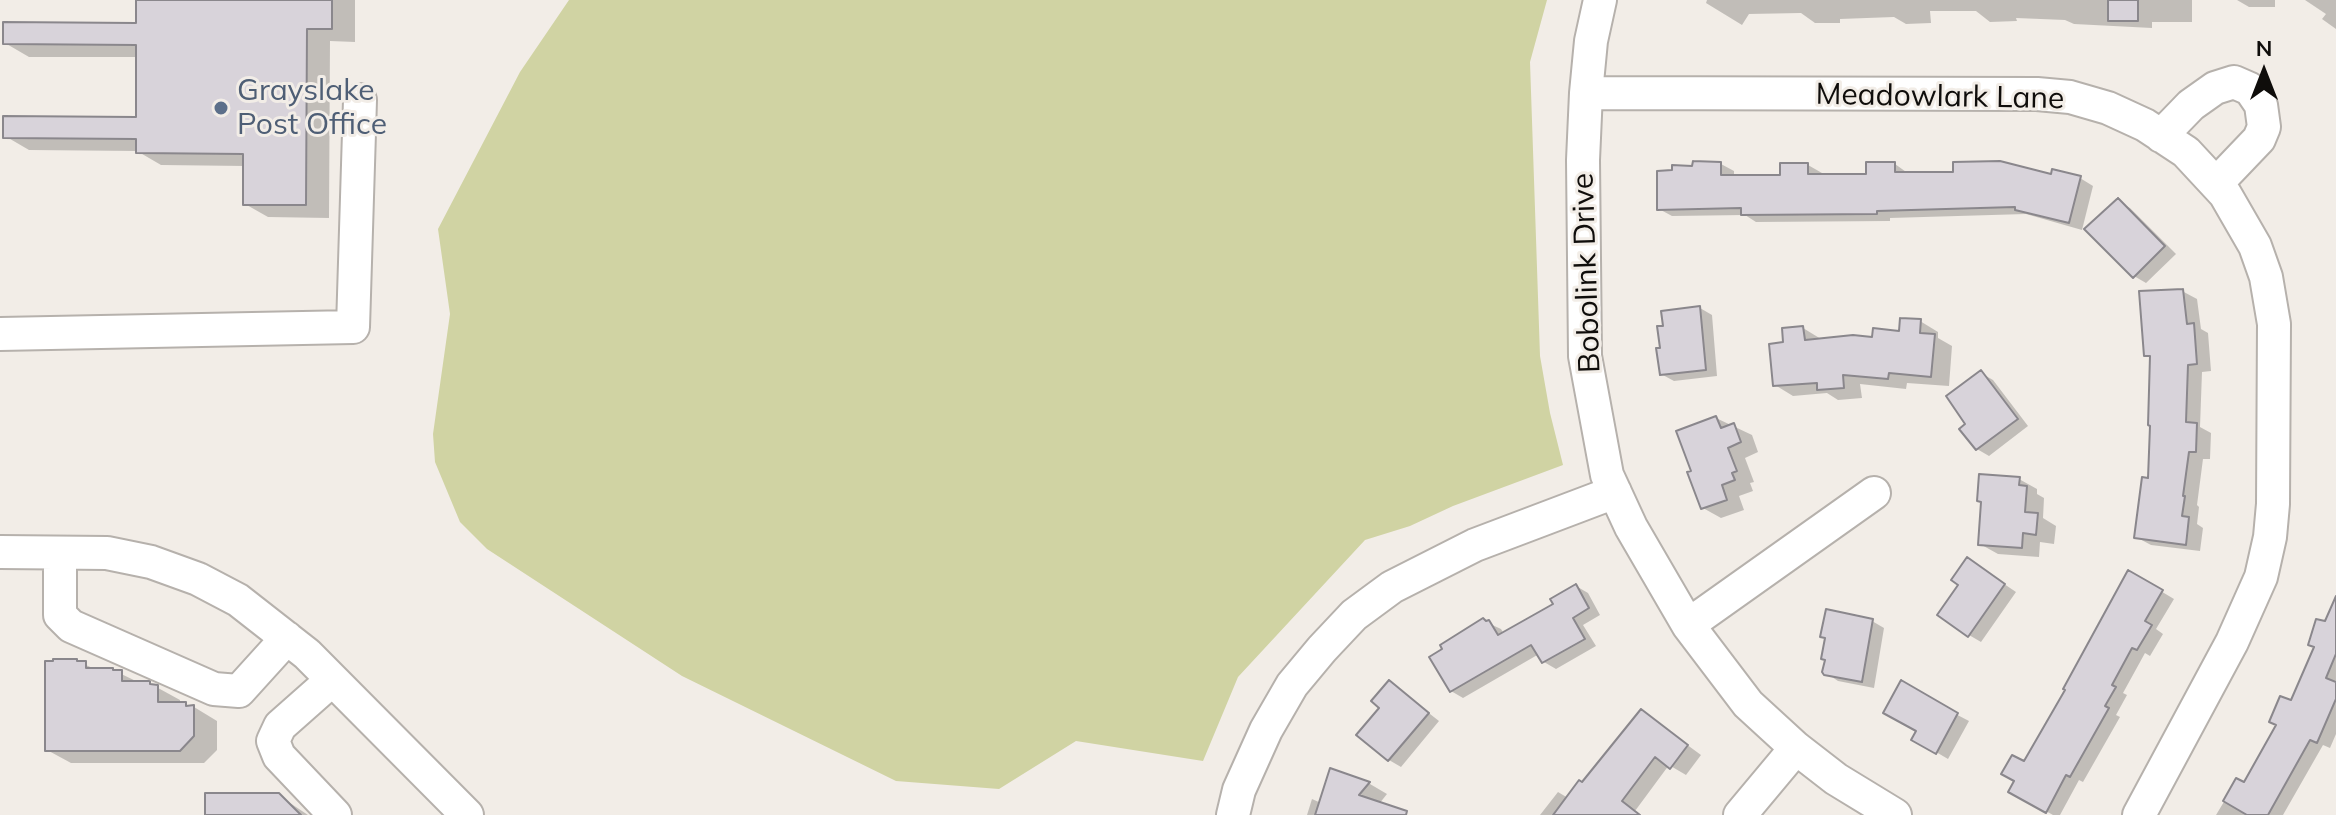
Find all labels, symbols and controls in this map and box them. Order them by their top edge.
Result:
north arrow [2224,32,2304,112]
text: N [2256,34,2272,62]
place label: Grayslake Post Office [237,73,387,144]
street label: Meadowlark Lane [1815,77,2065,117]
marker: Grayslake Post Office [212,99,230,117]
street label: Bobolink Drive [1566,172,1608,374]

